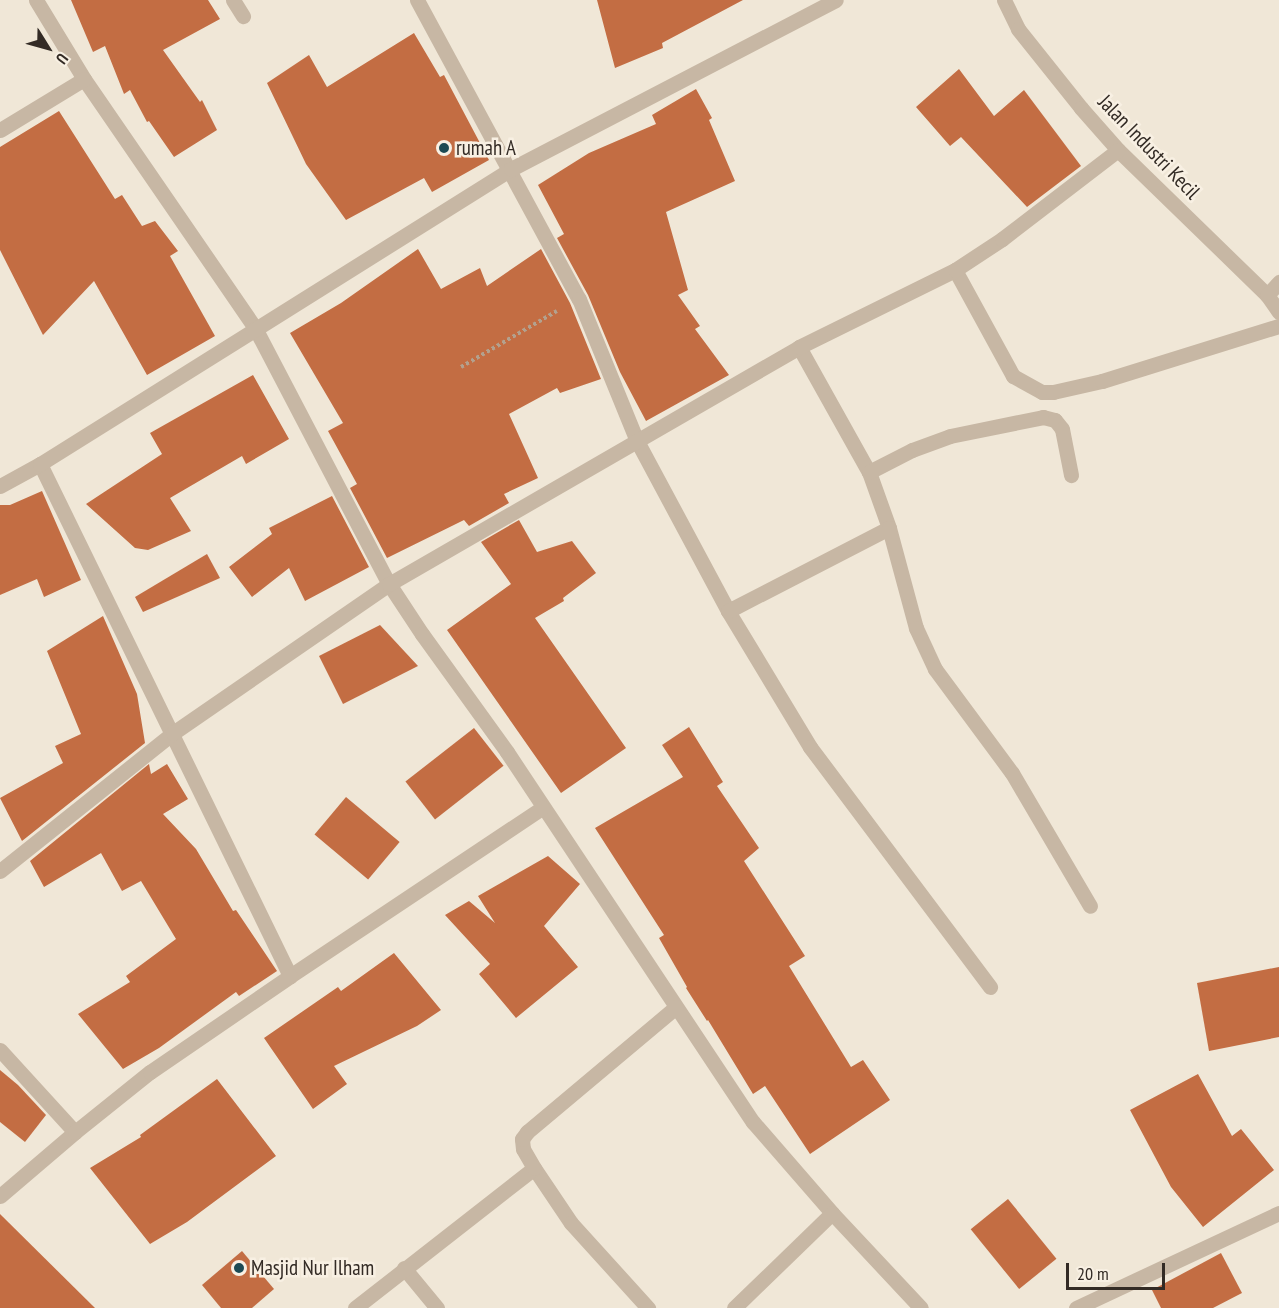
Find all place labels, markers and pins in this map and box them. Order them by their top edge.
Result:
place label: rumah A [456,135,517,161]
marker: rumah A [437,141,451,155]
place label: Masjid Nur Ilham [251,1255,374,1281]
marker: Masjid Nur Ilham [232,1261,246,1275]

